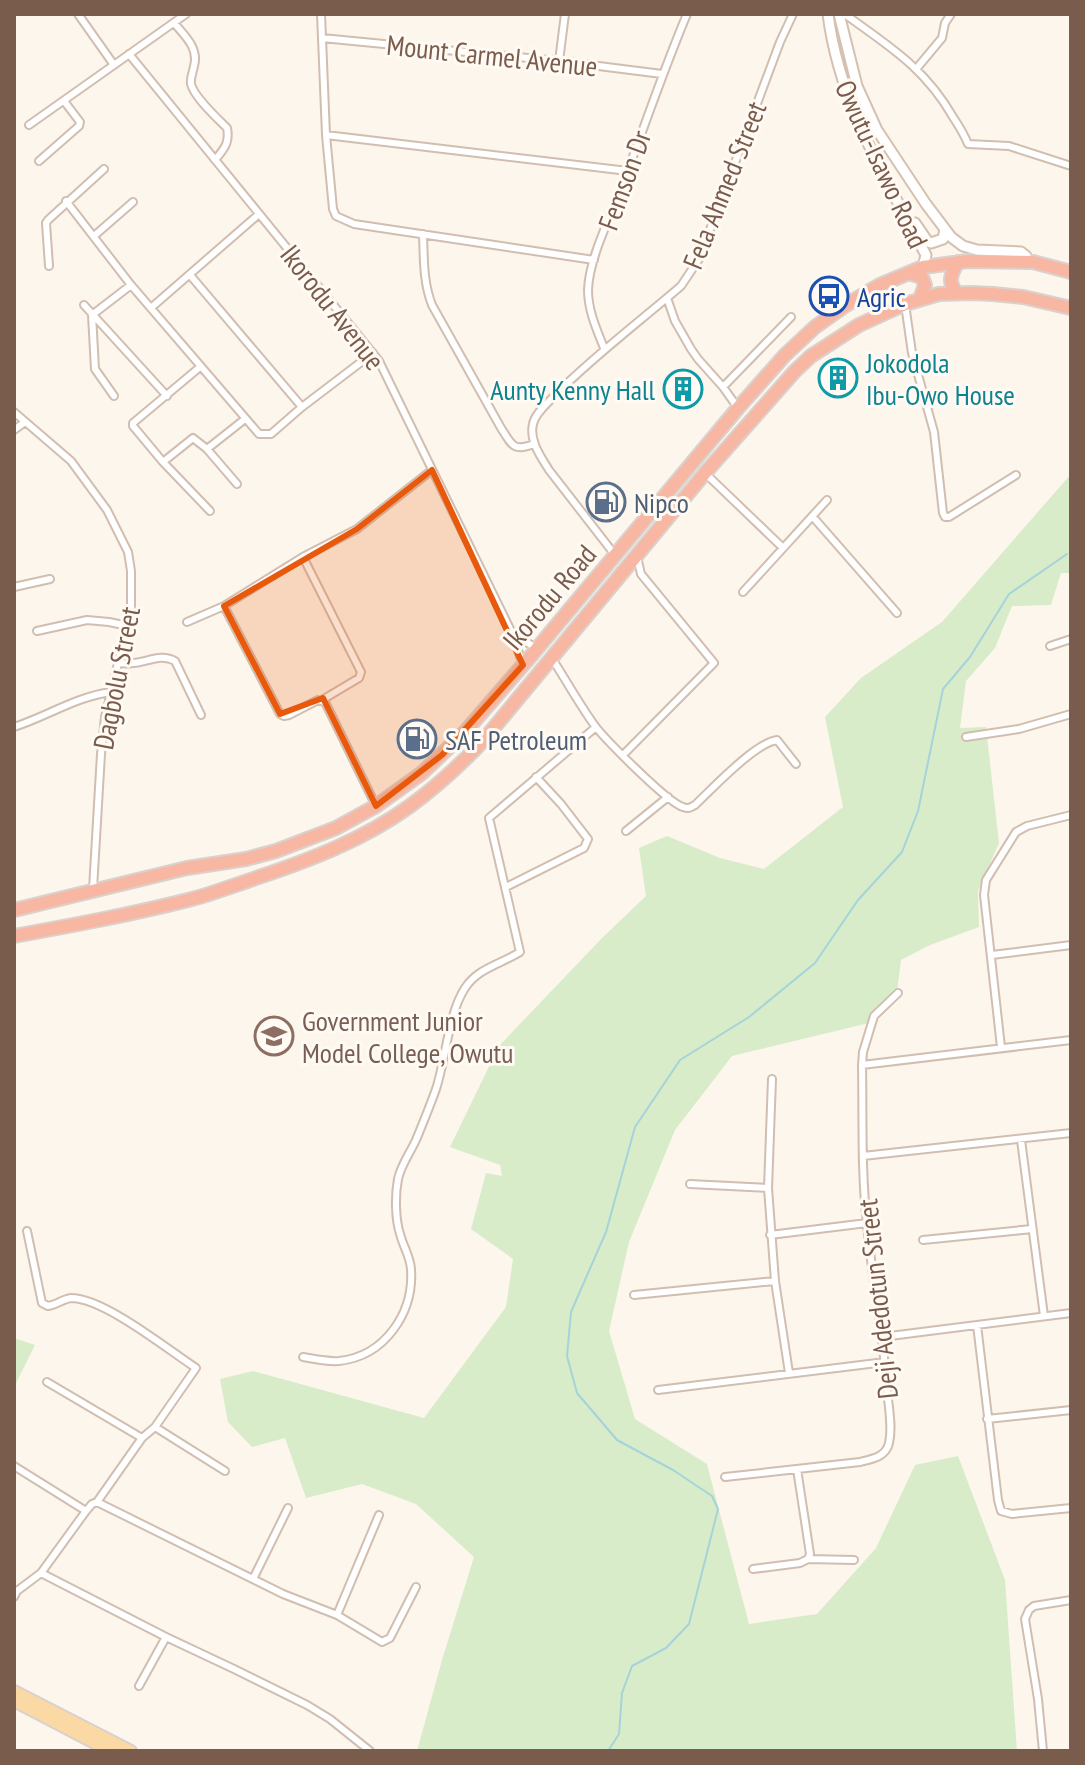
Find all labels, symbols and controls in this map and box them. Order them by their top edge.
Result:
street label: Mount Carmel Avenue [385,26,599,84]
street label: Owutu-Isawo Road [827,74,937,254]
street label: Fela Ahmed Street [674,96,774,274]
street label: Femson Dr [589,125,659,235]
street label: Ikorodu Avenue [272,237,394,377]
bus stop icon: Agric [808,275,850,317]
place label: Agric [857,278,906,315]
place label: Jokodola Ibu-Owo House [865,344,1015,413]
building icon: Jokodola Ibu-Owo House [817,357,859,399]
building icon: Aunty Kenny Hall [662,368,704,410]
place label: Aunty Kenny Hall [490,371,655,408]
fuel station icon: Nipco [585,481,627,523]
place label: Nipco [634,484,689,521]
street label: Ikorodu Road [494,536,604,658]
street label: Dagbolu Street [84,603,148,753]
fuel station icon: SAF Petroleum [396,718,438,760]
place label: SAF Petroleum [445,721,587,758]
place label: Government Junior Model College, Owutu [302,1002,513,1071]
school or university icon: Government Junior Model College, Owutu [253,1015,295,1057]
street label: Deji Adedotun Street [848,1197,906,1401]

